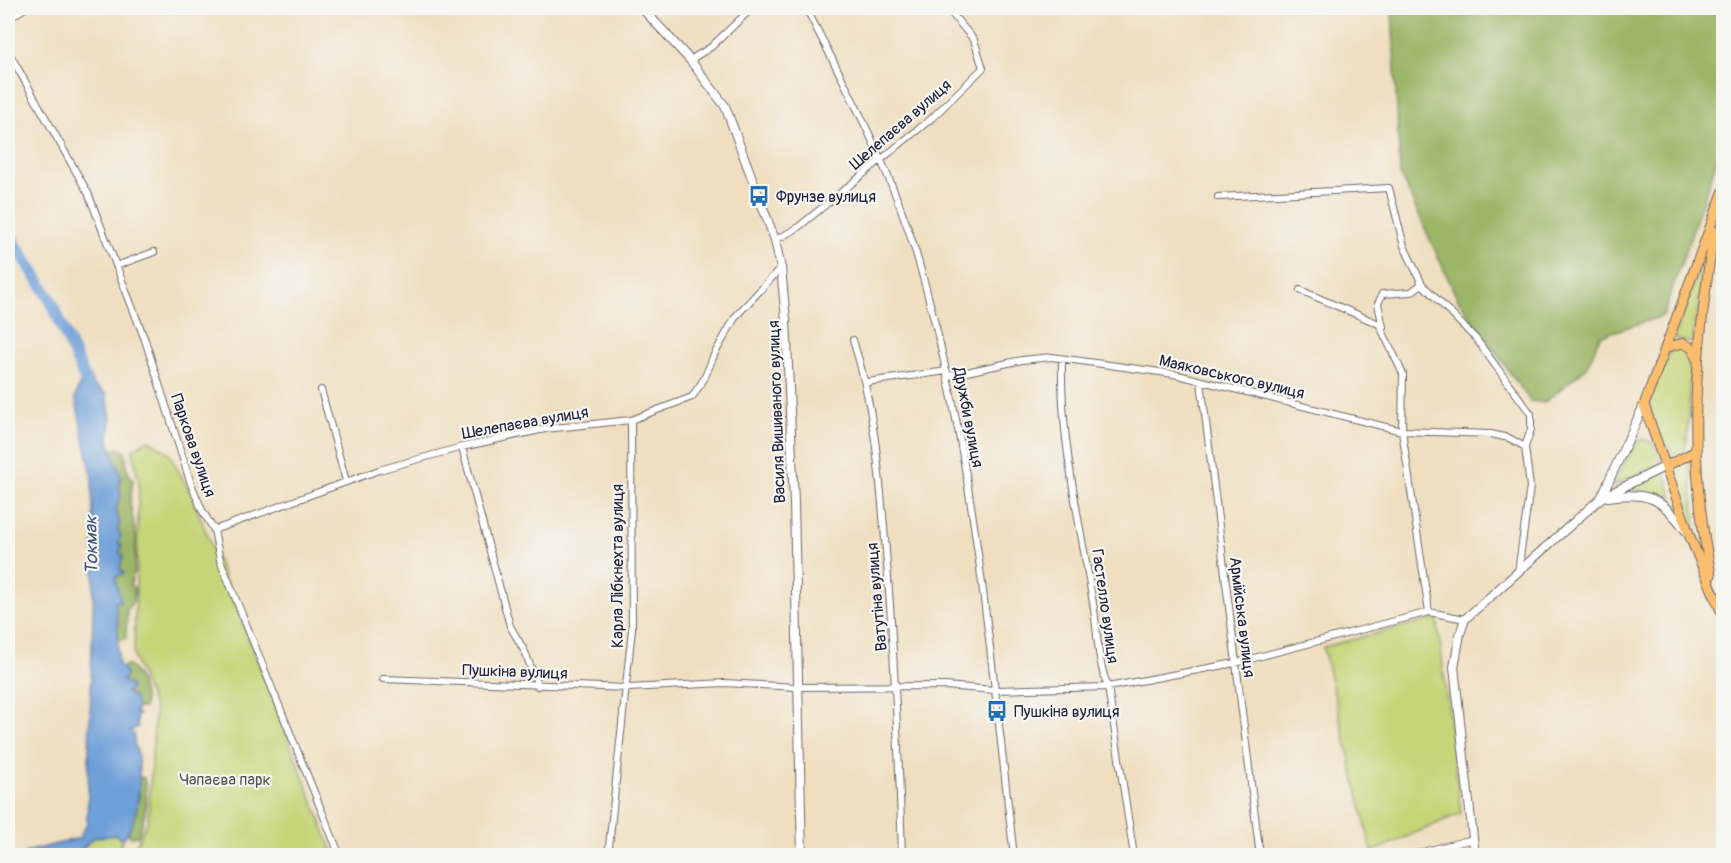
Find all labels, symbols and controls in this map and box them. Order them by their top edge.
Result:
street label: Шелепаєва вулиця [846,75,956,174]
bus stop icon: Фрунзе вулиця [747,184,771,208]
place label: Фрунзе вулиця [776,187,876,207]
street label: Василя Вишиваного вулиця [764,320,790,504]
street label: Маяковського вулиця [1157,350,1307,403]
street label: Дружби вулиця [948,364,988,469]
street label: Паркова вулиця [166,391,220,500]
street label: Шелепаєва вулиця [460,402,590,444]
street label: Карла Лібкнехта вулиця [608,484,628,648]
water label: Токмак [79,514,104,574]
street label: Ватутіна вулиця [862,542,892,652]
street label: Гастелло вулиця [1087,548,1123,665]
street label: Армійська вулиця [1225,556,1259,679]
street label: Пушкіна вулиця [462,660,568,684]
bus stop icon: Пушкіна вулиця [985,699,1009,723]
place label: Пушкіна вулиця [1014,702,1120,722]
park label: Чапаєва парк [179,770,271,790]

